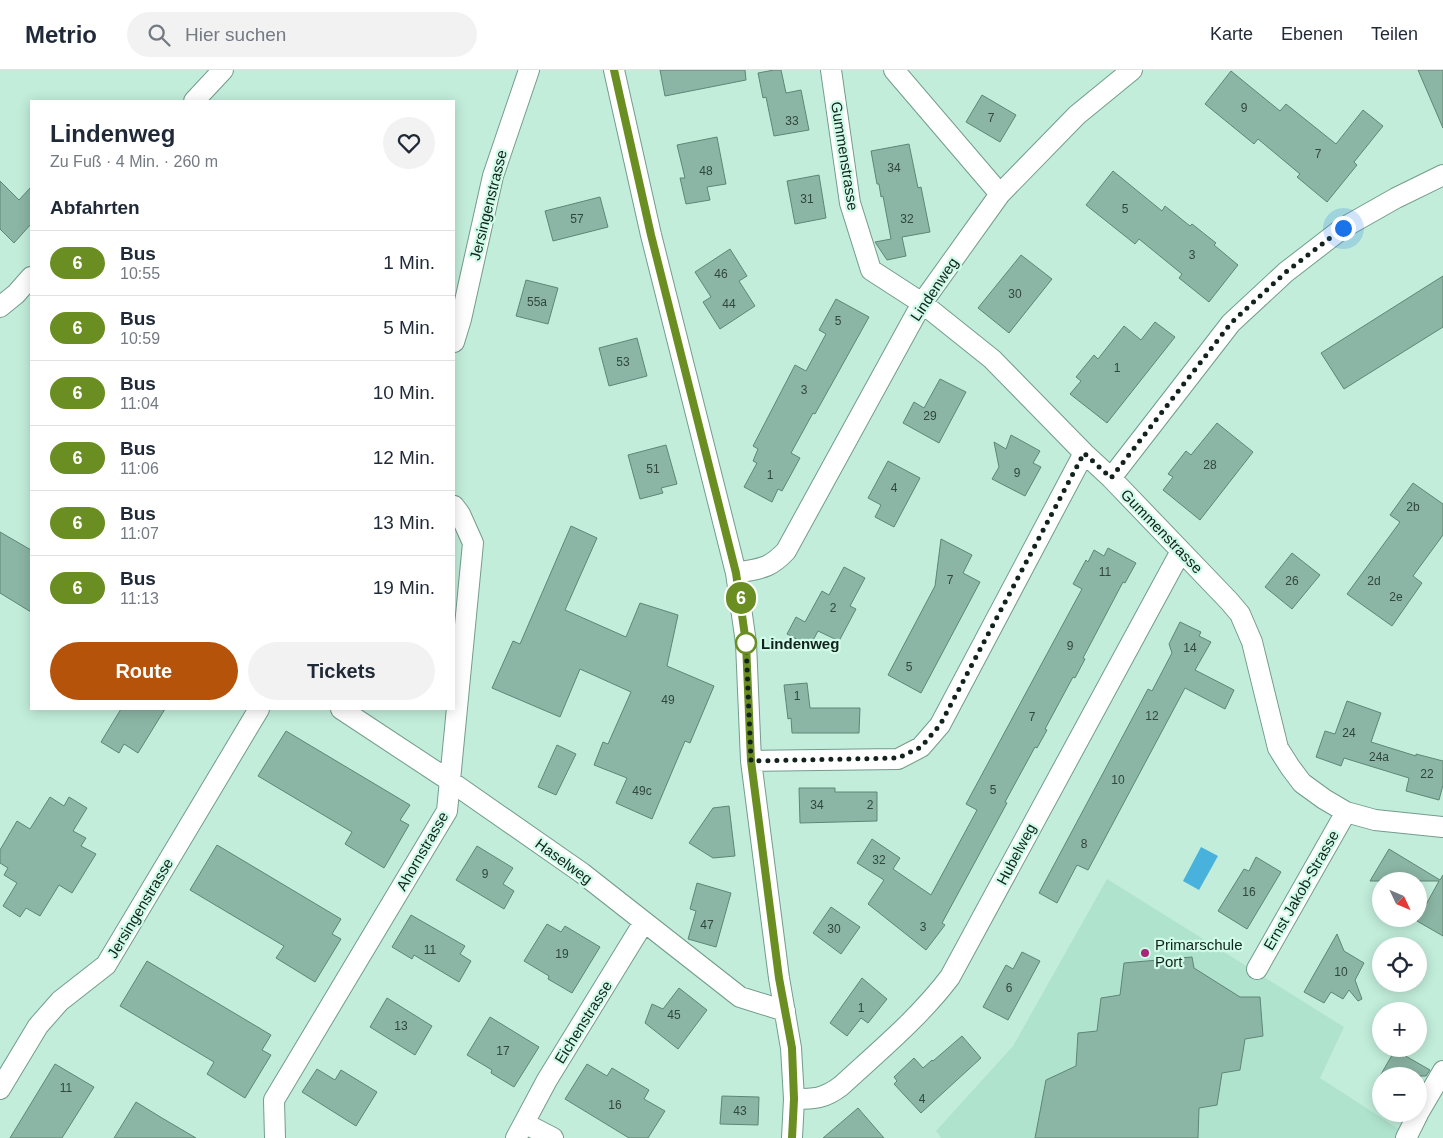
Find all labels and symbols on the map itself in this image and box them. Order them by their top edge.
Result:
street label: Gummenstrasse [828,100,862,212]
house number: 9 [1241,101,1248,115]
house number: 7 [988,111,995,125]
house number: 33 [785,114,799,128]
house number: 7 [1315,147,1322,161]
street label: Jersingenstrasse [466,148,510,262]
house number: 34 [887,161,901,175]
house number: 48 [699,164,713,178]
house number: 31 [800,192,814,206]
house number: 5 [1122,202,1129,216]
house number: 57 [570,212,584,226]
house number: 32 [900,212,914,226]
your location [1331,216,1356,241]
house number: 3 [1189,248,1196,262]
street label: Lindenweg [907,254,961,324]
house number: 46 [714,267,728,281]
house number: 30 [1008,287,1022,301]
house number: 55a [527,295,547,309]
house number: 44 [722,297,736,311]
house number: 5 [835,314,842,328]
house number: 53 [616,355,630,369]
house number: 1 [1114,361,1121,375]
house number: 3 [801,383,808,397]
house number: 29 [923,409,937,423]
house number: 28 [1203,458,1217,472]
house number: 51 [646,462,660,476]
house number: 9 [1014,466,1021,480]
house number: 1 [767,468,774,482]
house number: 4 [891,481,898,495]
street label: Gummenstrasse [1118,486,1206,576]
house number: 2b [1406,500,1420,514]
house number: 11 [1099,565,1112,579]
house number: 7 [947,573,954,587]
house number: 26 [1285,574,1299,588]
house number: 2d [1367,574,1381,588]
line badge: 6 [725,582,757,614]
house number: 2e [1389,590,1403,604]
house number: 2 [830,601,837,615]
marker: Lindenweg [735,632,757,654]
place label: Lindenweg [761,635,839,652]
house number: 9 [1067,639,1074,653]
house number: 14 [1183,641,1197,655]
house number: 5 [906,660,913,674]
house number: 1 [794,689,801,703]
house number: 49 [661,693,675,707]
house number: 12 [1145,709,1159,723]
house number: 7 [1029,710,1036,724]
house number: 24 [1342,726,1356,740]
house number: 24a [1369,750,1389,764]
house number: 22 [1420,767,1434,781]
house number: 10 [1111,773,1125,787]
house number: 5 [990,783,997,797]
house number: 49c [632,784,652,798]
house number: 34 [810,798,824,812]
house number: 2 [867,798,874,812]
street label: Ahornstrasse [393,808,451,894]
street label: Hubelweg [993,821,1039,887]
street label: Ernst Jakob-Strasse [1260,827,1342,953]
street label: Haselweg [532,835,596,887]
house number: 8 [1081,837,1088,851]
house number: 32 [872,853,886,867]
street label: Jersingenstrasse [104,855,176,961]
house number: 9 [482,867,489,881]
north arrow [1372,872,1428,928]
house number: 16 [1242,885,1256,899]
house number: 47 [700,918,714,932]
house number: 3 [920,920,927,934]
house number: 30 [827,922,841,936]
place label: Primarschule Port [1155,936,1243,970]
house number: 11 [424,943,437,957]
house number: 19 [555,947,569,961]
marker: Primarschule Port [1139,947,1151,959]
house number: 10 [1334,965,1348,979]
street label: Eichenstrasse [551,978,615,1066]
house number: 6 [1006,981,1013,995]
house number: 1 [858,1001,865,1015]
house number: 45 [667,1008,681,1022]
house number: 13 [394,1019,408,1033]
house number: 17 [496,1044,510,1058]
house number: 11 [60,1081,73,1095]
house number: 4 [919,1092,926,1106]
house number: 16 [608,1098,622,1112]
house number: 43 [733,1104,747,1118]

